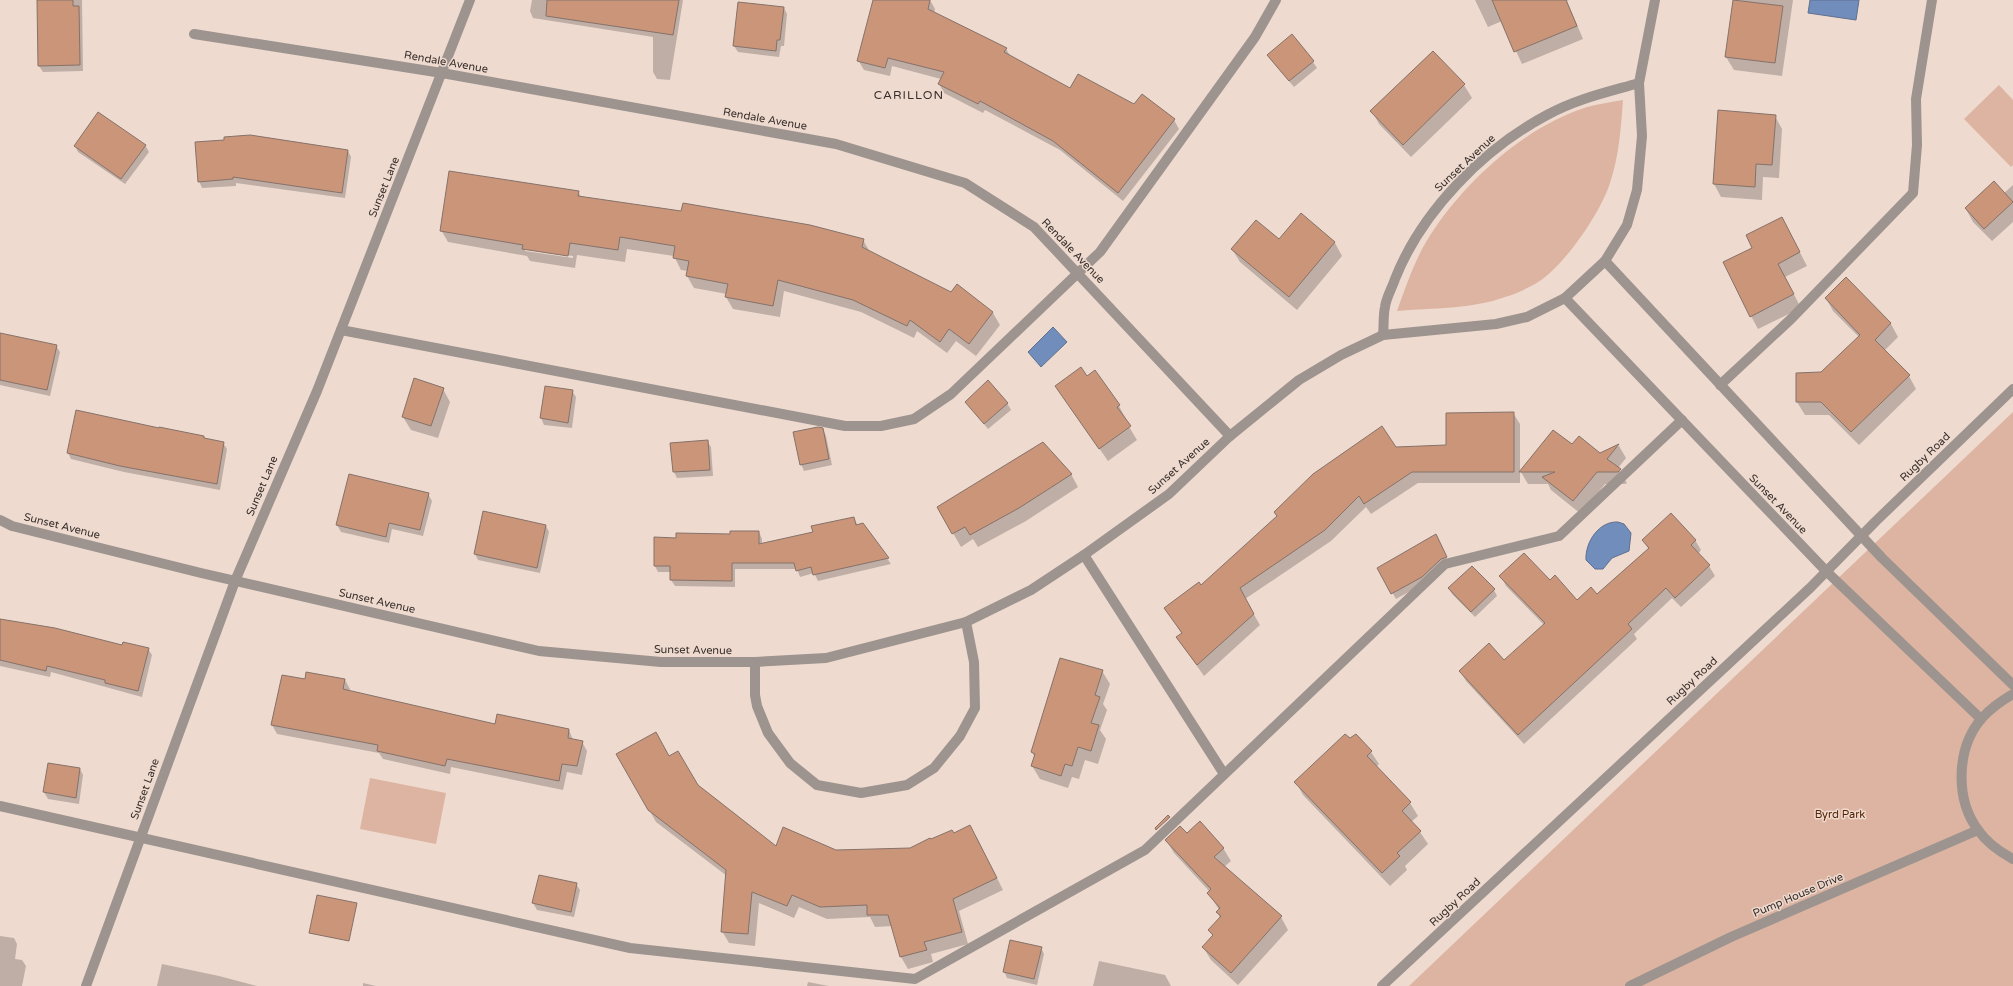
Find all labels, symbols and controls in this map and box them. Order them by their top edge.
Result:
street label: Rendale Avenue [403,48,489,76]
district label: CARILLON [874,88,944,102]
street label: Rendale Avenue [722,105,808,133]
street label: Sunset Avenue [1432,132,1498,194]
street label: Sunset Lane [366,155,402,219]
street label: Rendale Avenue [1039,216,1107,286]
street label: Rugby Road [1897,430,1953,484]
street label: Sunset Avenue [1146,435,1212,497]
street label: Sunset Lane [243,454,281,518]
street label: Sunset Avenue [1746,471,1810,537]
street label: Sunset Avenue [23,510,101,542]
street label: Sunset Avenue [338,586,416,616]
street label: Sunset Avenue [654,643,732,657]
street label: Rugby Road [1664,654,1720,708]
street label: Sunset Lane [128,757,162,821]
park label: Byrd Park [1815,808,1865,821]
street label: Pump House Drive [1751,870,1845,920]
street label: Rugby Road [1427,875,1483,929]

